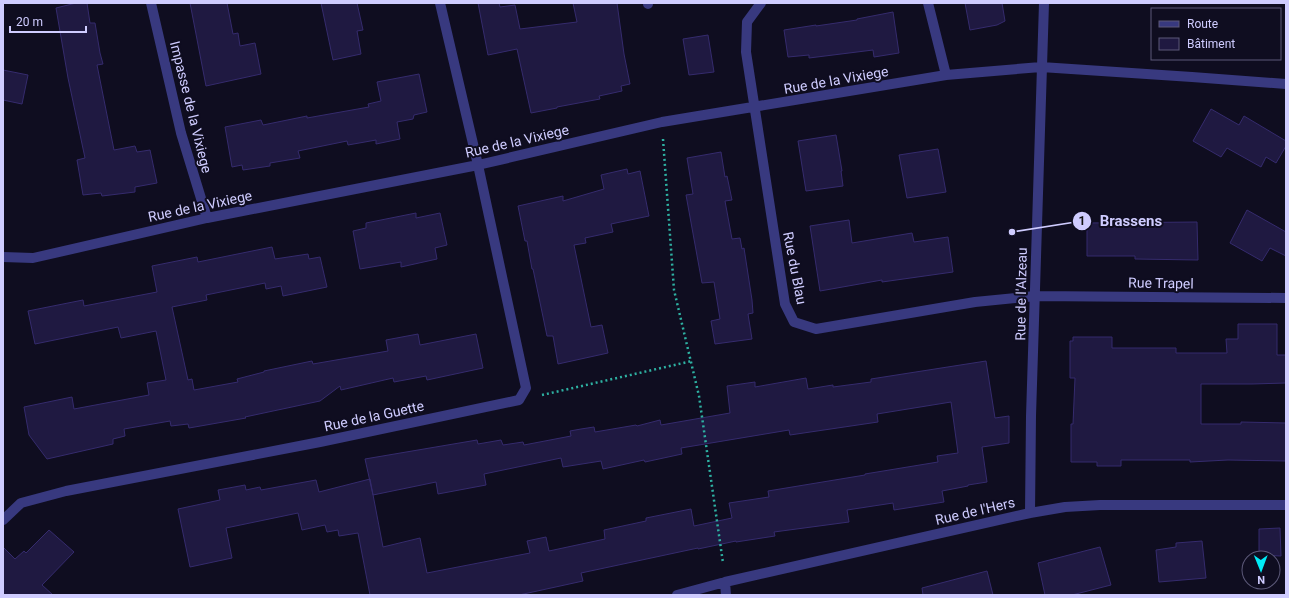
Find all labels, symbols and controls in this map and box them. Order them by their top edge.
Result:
scale bar [10,8,86,34]
legend [1151,8,1281,60]
text: 20 m [16,15,43,29]
text: Route [1187,17,1218,31]
text: Bâtiment [1187,37,1235,51]
street label: Impasse de la Vixiege [167,39,215,175]
street label: Rue de la Vixiege [782,63,890,97]
street label: Rue de la Vixiege [464,121,570,161]
street label: Rue de la Vixiege [147,187,253,225]
callout: Brassens [1072,207,1170,234]
text: Brassens [1100,212,1163,230]
text: 1 [1079,214,1085,228]
street label: Rue du Blau [780,230,810,306]
street label: Rue de l'Alzeau [1012,247,1030,341]
street label: Rue Trapel [1128,274,1194,292]
street label: Rue de la Guette [323,398,425,434]
street label: Rue de l'Hers [934,494,1016,528]
north arrow [1241,550,1281,590]
text: N [1257,573,1265,586]

